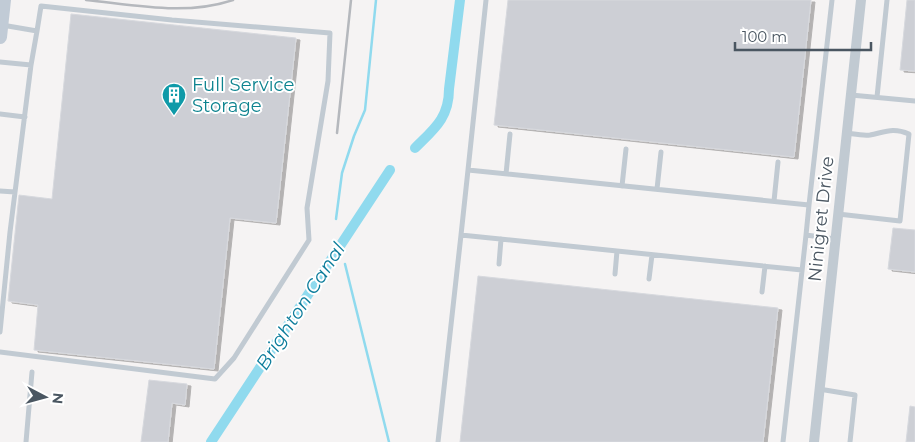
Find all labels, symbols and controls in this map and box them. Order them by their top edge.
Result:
scale bar [735,20,871,52]
text: 100 m [742,27,787,46]
place label: Full Service Storage [192,74,295,117]
building icon: Full Service Storage [161,82,187,116]
street label: Ninigret Drive [803,155,839,283]
water label: Brighton Canal [251,238,351,374]
north arrow [20,372,70,422]
text: N [48,392,67,405]

